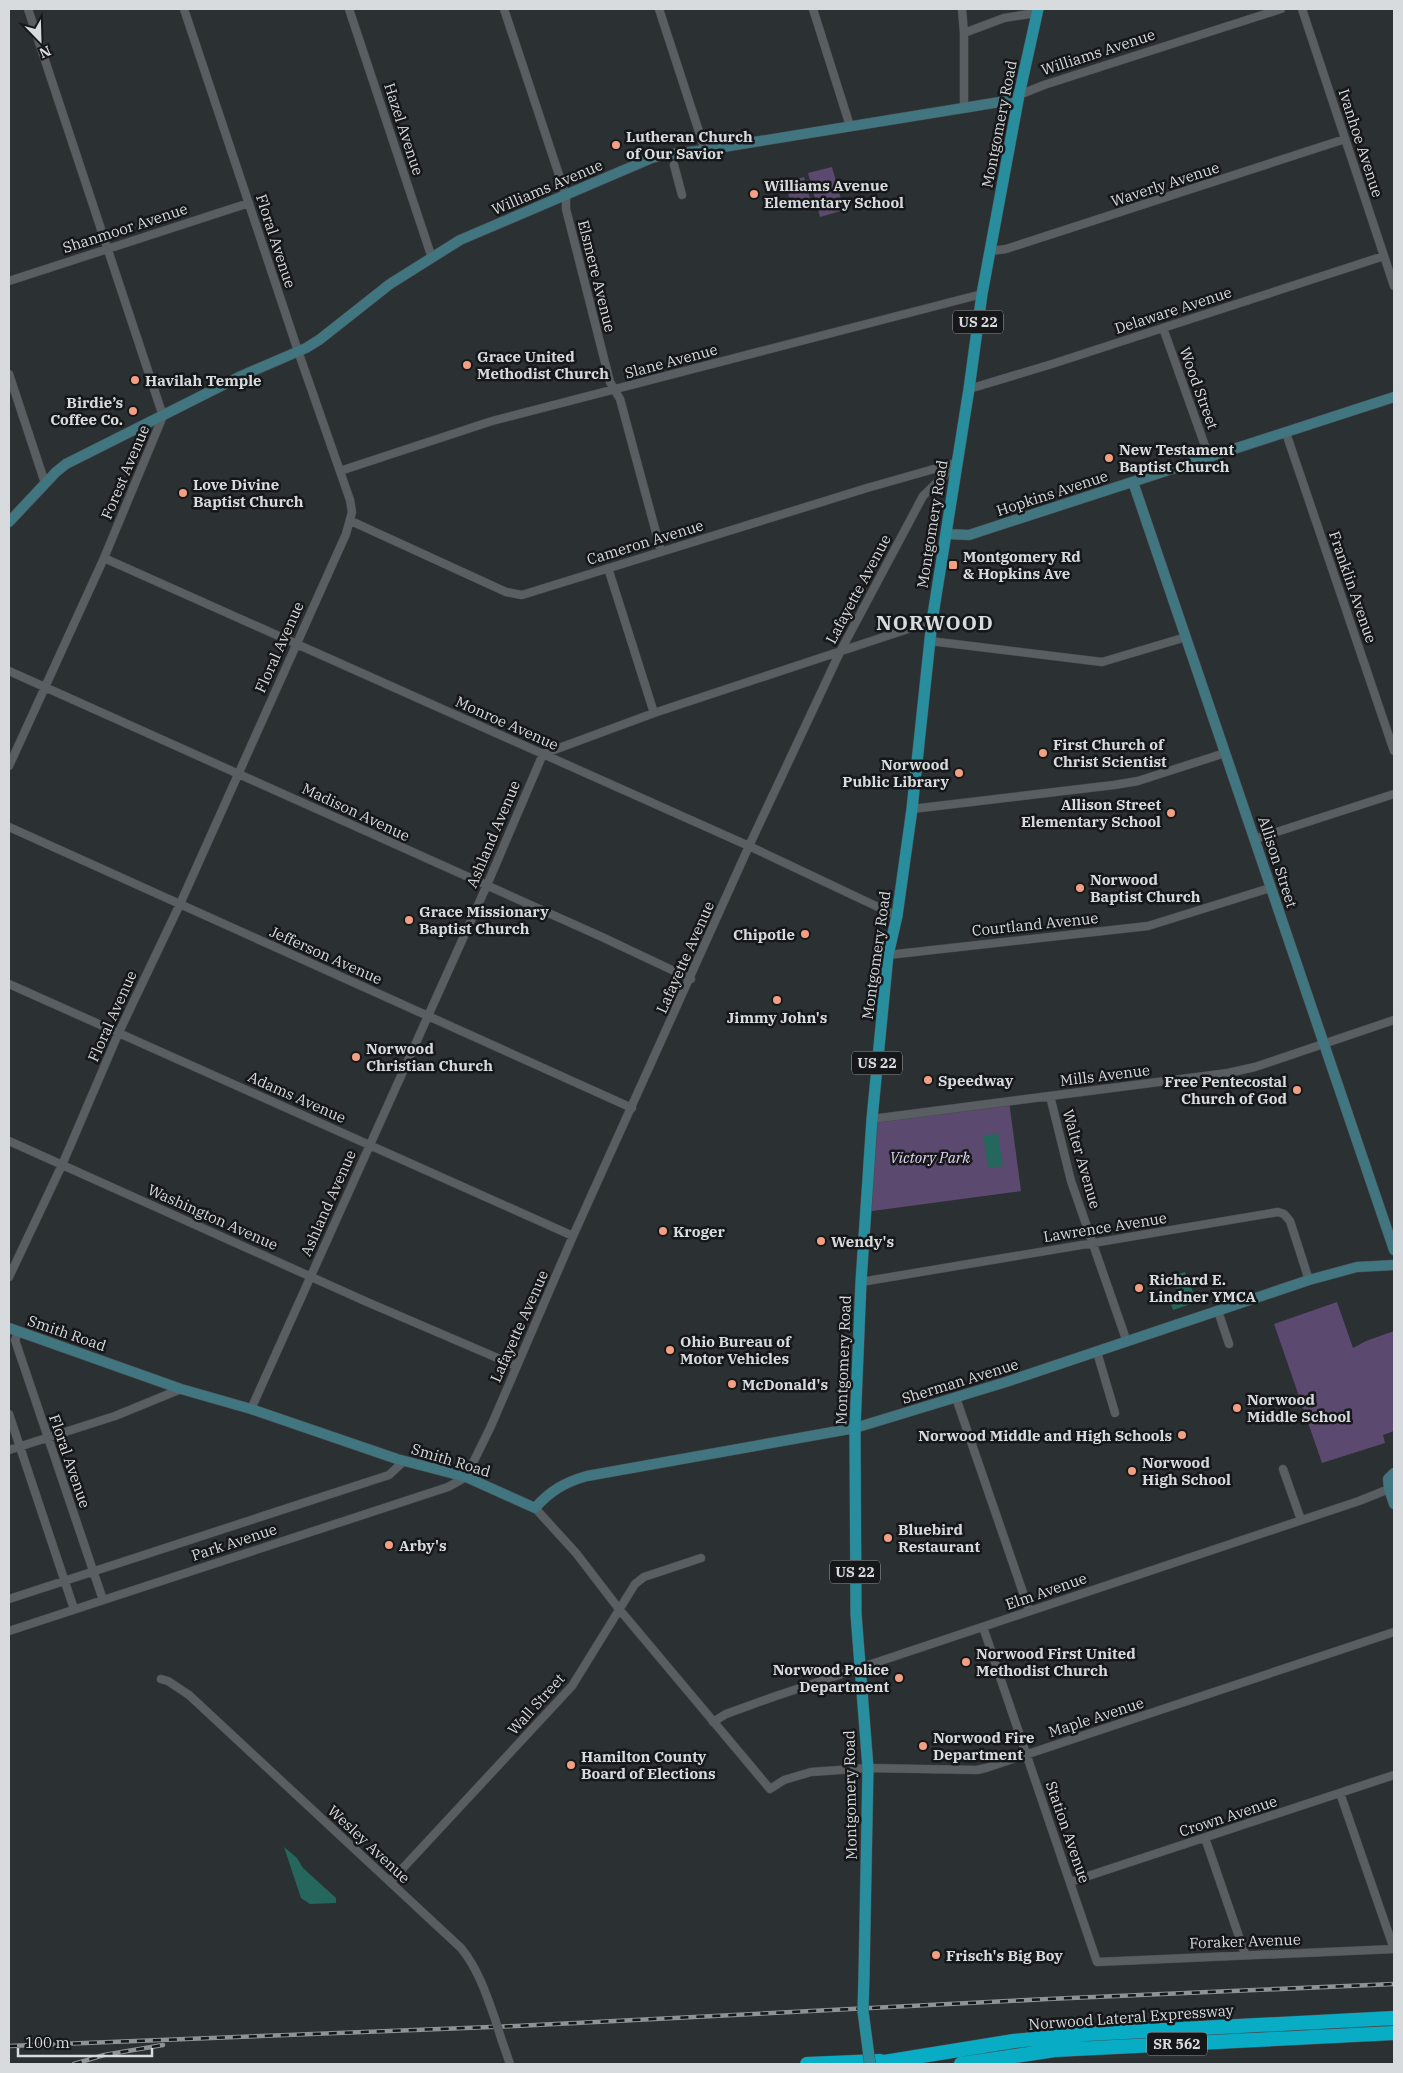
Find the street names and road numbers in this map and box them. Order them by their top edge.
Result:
street label: Williams Avenue [1039,25,1157,79]
street label: Montgomery Road [977,59,1021,189]
street label: Hazel Avenue [380,80,428,178]
street label: Ivanhoe Avenue [1335,86,1387,200]
street label: Williams Avenue [489,155,605,219]
street label: Waverly Avenue [1108,158,1222,210]
street label: Floral Avenue [252,192,300,290]
street label: Shanmoor Avenue [60,199,190,257]
street label: Elsmere Avenue [574,218,620,334]
street label: Delaware Avenue [1112,282,1234,338]
road number: US 22 [953,311,1003,334]
street label: Slane Avenue [622,339,720,383]
street label: Wood Street [1175,344,1223,432]
street label: Forest Avenue [97,422,153,522]
street label: Montgomery Road [912,459,952,589]
street label: Hopkins Avenue [994,466,1110,520]
street label: Cameron Avenue [584,515,706,569]
street label: Franklin Avenue [1325,528,1381,646]
street label: Lafayette Avenue [821,531,895,647]
street label: Floral Avenue [250,598,308,696]
street label: Monroe Avenue [453,692,561,754]
street label: Ashland Avenue [462,778,524,890]
street label: Madison Avenue [299,779,413,845]
street label: Allison Street [1254,814,1302,910]
street label: Montgomery Road [858,890,894,1020]
street label: Lafayette Avenue [652,898,718,1016]
street label: Courtland Avenue [971,908,1099,940]
street label: Jefferson Avenue [267,922,385,988]
street label: Floral Avenue [83,967,141,1065]
road number: US 22 [852,1052,902,1074]
street label: Mills Avenue [1059,1060,1151,1090]
street label: Adams Avenue [245,1067,349,1127]
street label: Walter Avenue [1059,1107,1105,1211]
street label: Ashland Avenue [296,1147,360,1259]
street label: Washington Avenue [145,1180,281,1254]
street label: Lawrence Avenue [1042,1208,1168,1246]
street label: Lafayette Avenue [486,1267,552,1385]
street label: Montgomery Road [831,1295,855,1425]
street label: Smith Road [25,1311,109,1355]
street label: Sherman Avenue [899,1354,1021,1408]
street label: Floral Avenue [45,1412,95,1510]
street label: Smith Road [409,1439,493,1481]
street label: Park Avenue [189,1519,279,1565]
road number: US 22 [830,1560,880,1584]
street label: Elm Avenue [1003,1568,1089,1614]
street label: Wall Street [503,1669,569,1739]
street label: Maple Avenue [1046,1693,1146,1741]
street label: Montgomery Road [839,1730,861,1860]
street label: Station Avenue [1042,1779,1094,1885]
street label: Crown Avenue [1177,1791,1279,1841]
street label: Wesley Avenue [324,1801,414,1887]
street label: Foraker Avenue [1189,1930,1301,1952]
street label: Norwood Lateral Expressway [1028,2000,1234,2034]
road number: SR 562 [1147,2032,1207,2056]

